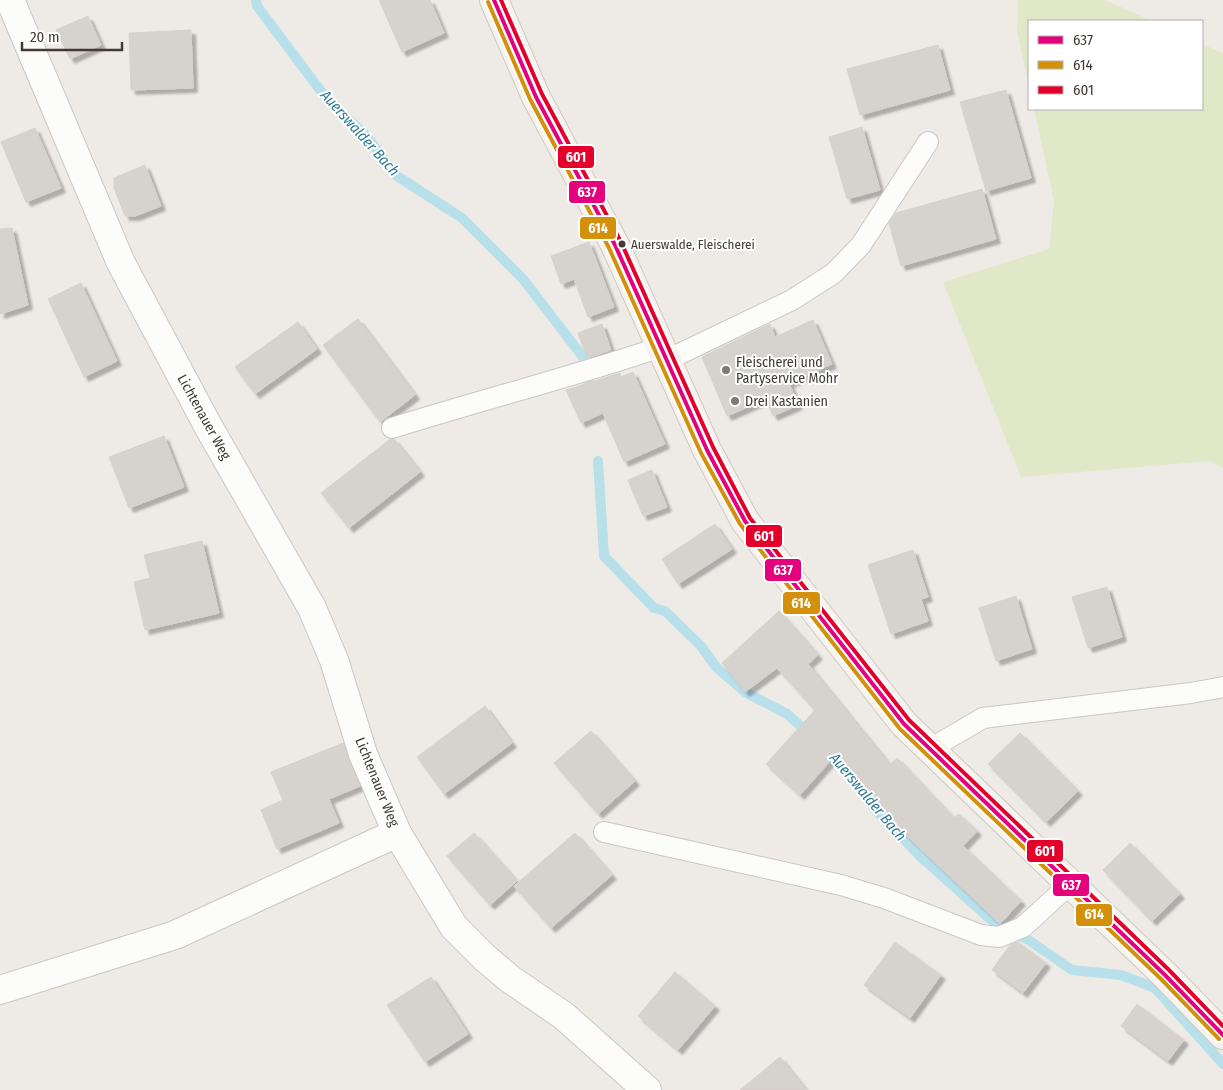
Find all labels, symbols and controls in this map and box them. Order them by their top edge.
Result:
scale bar [22,20,122,52]
legend [1028,20,1203,110]
text: 20 m [30,28,60,46]
text: 637 [1073,31,1093,49]
text: 614 [1073,56,1093,74]
text: 601 [1073,81,1094,99]
water label: Auerswalder Bach [316,86,403,180]
line badge: 601 [557,145,595,169]
text: 601 [566,149,586,166]
line badge: 637 [568,180,606,204]
text: 637 [577,184,597,201]
line badge: 614 [579,216,617,240]
text: 614 [588,220,608,237]
place label: Auerswalde, Fleischerei [631,237,755,252]
marker: Auerswalde, Fleischerei [617,239,627,249]
place label: Fleischerei und Partyservice Mohr [736,354,838,387]
marker: Fleischerei und Partyservice Mohr [720,364,732,376]
street label: Lichtenauer Weg [174,371,235,463]
place label: Drei Kastanien [745,393,828,410]
marker: Drei Kastanien [729,395,741,407]
line badge: 601 [745,524,783,548]
text: 601 [754,528,774,545]
line badge: 637 [764,558,802,582]
text: 637 [773,562,793,579]
line badge: 614 [782,591,821,615]
text: 614 [791,595,811,612]
street label: Lichtenauer Weg [351,735,403,830]
water label: Auerswalder Bach [825,749,910,845]
line badge: 601 [1026,839,1064,863]
text: 601 [1035,843,1055,860]
line badge: 637 [1052,873,1090,897]
text: 637 [1061,877,1081,894]
line badge: 614 [1075,903,1113,927]
text: 614 [1084,906,1104,923]

